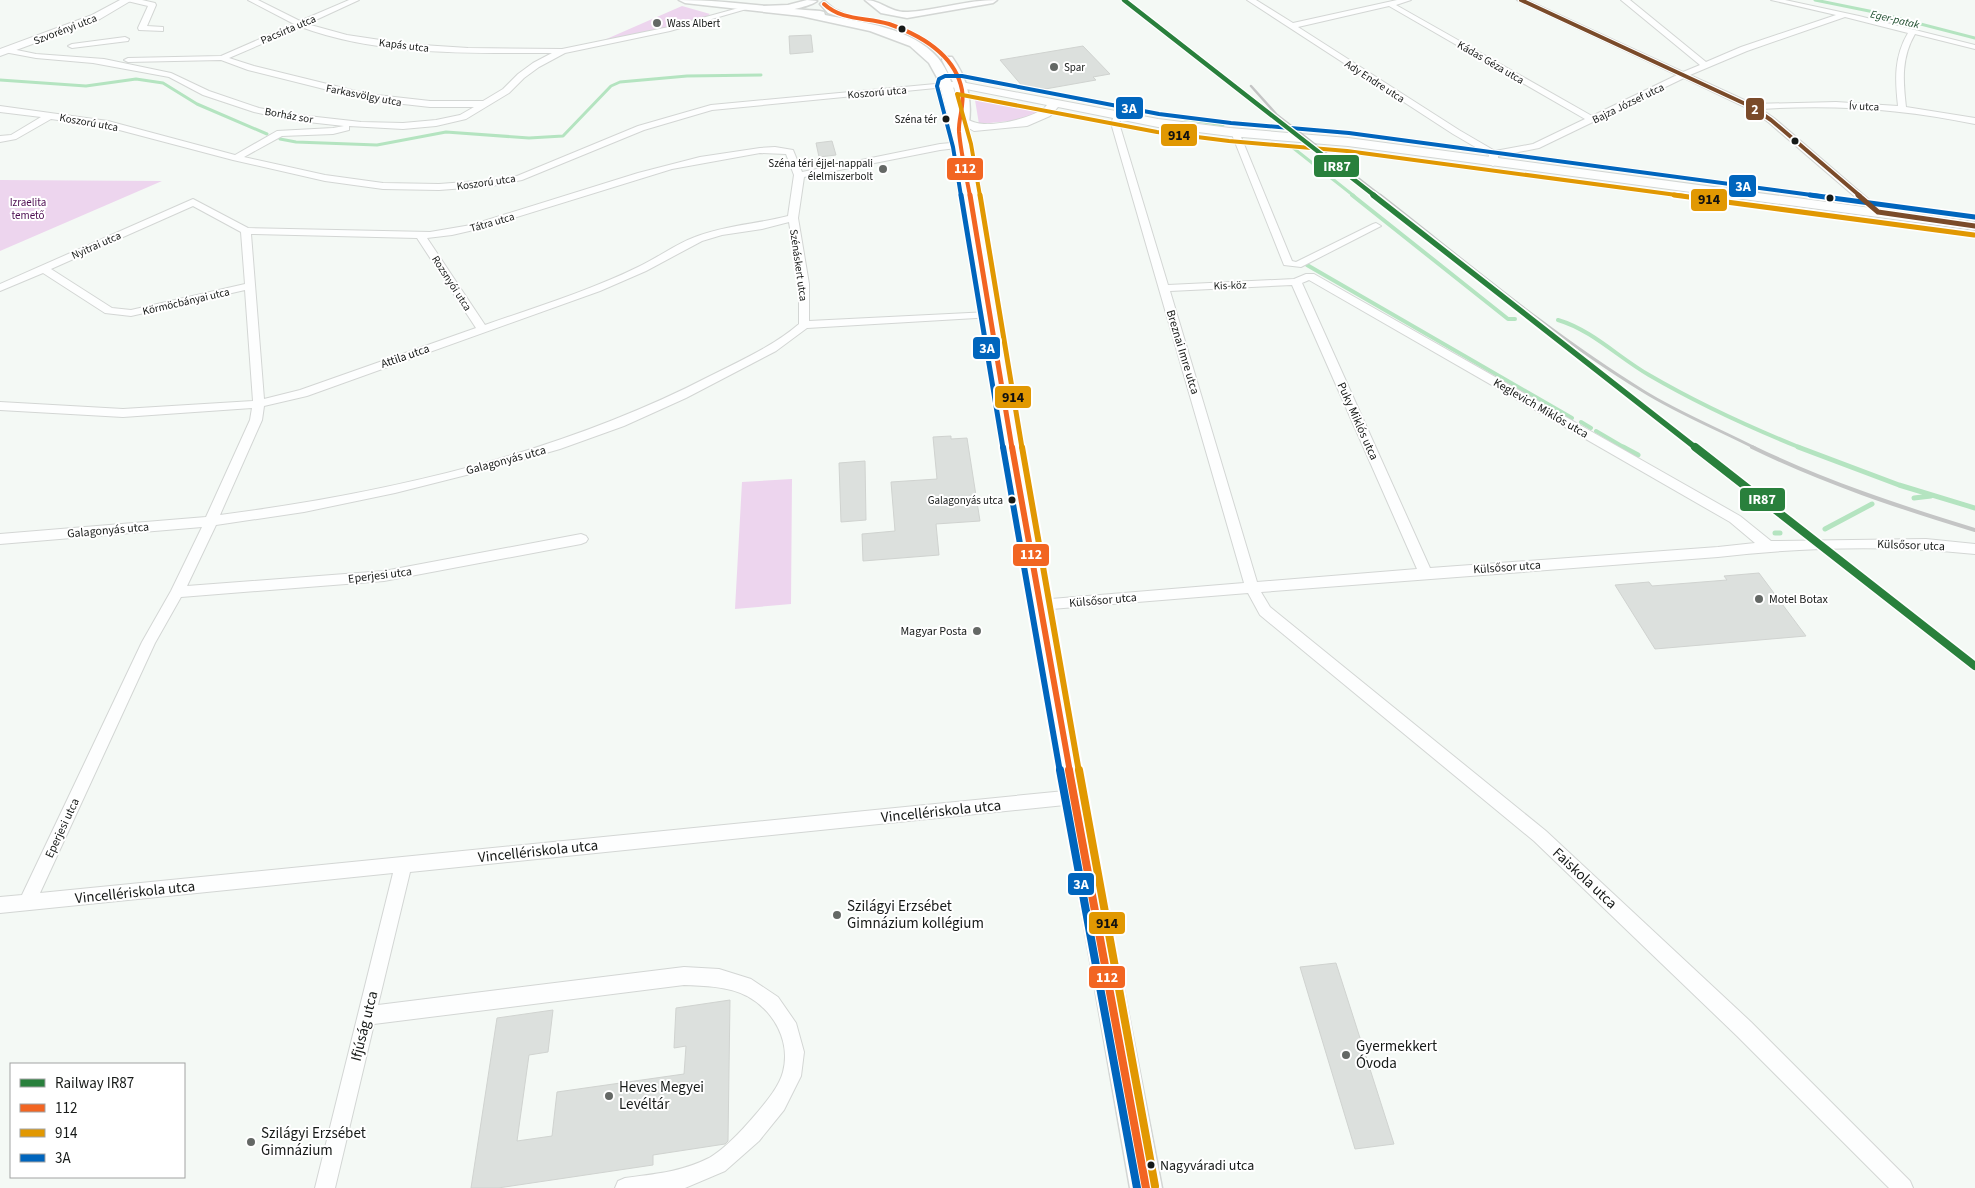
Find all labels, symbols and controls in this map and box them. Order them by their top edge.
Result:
water label: Eger-patak [1869,7,1922,33]
street label: Szvorényi utca [31,10,99,48]
street label: Pacsirta utca [258,11,318,48]
place label: Wass Albert [667,16,721,31]
marker: Wass Albert [651,17,663,29]
unlabelled marker [897,24,907,34]
street label: Kapás utca [378,35,430,56]
street label: Kádas Géza utca [1455,37,1527,88]
street label: Ady Endre utca [1342,56,1408,106]
place label: Spar [1064,60,1085,75]
marker: Spar [1048,61,1060,73]
street label: Bajza József utca [1590,80,1667,127]
street label: Farkasvölgy utca [325,81,403,110]
street label: Koszorú utca [847,82,907,103]
line badge: 3A [1115,96,1144,120]
line badge: 2 [1745,97,1765,121]
street label: Ív utca [1849,98,1879,115]
text: 3A [1121,99,1138,119]
text: 2 [1751,100,1759,120]
street label: Borház sor [263,104,315,127]
street label: Koszorú utca [58,110,119,135]
place label: Széna tér [895,112,937,127]
marker: Széna tér [941,114,951,124]
line badge: 914 [1160,123,1198,147]
text: 914 [1168,126,1191,146]
unlabelled marker [1790,136,1800,146]
line badge: IR87 [1313,154,1360,178]
place label: Széna téri éjjel-nappali élelmiszerbolt [768,156,873,184]
line badge: 112 [946,157,984,181]
text: IR87 [1323,157,1351,177]
text: 112 [954,159,976,179]
marker: Széna téri éjjel-nappali élelmiszerbolt [877,163,889,175]
street label: Koszorú utca [456,171,517,194]
line badge: 3A [1728,174,1757,198]
text: 3A [1735,177,1752,197]
line badge: 914 [1690,188,1728,212]
text: 914 [1698,190,1721,210]
unlabelled marker [1825,193,1835,203]
park label: Izraelita temető [10,195,46,223]
street label: Tátra utca [468,209,516,236]
street label: Nyitrai utca [69,228,123,263]
street label: Szénáskert utca [786,228,811,302]
street label: Rozsnyói utca [428,253,475,314]
street label: Kis-köz [1213,277,1247,294]
street label: Körmöcbányai utca [141,284,231,319]
street label: Breznai Imre utca [1162,308,1203,396]
line badge: 3A [972,336,1001,360]
text: 3A [979,339,996,359]
street label: Attila utca [379,340,432,373]
street label: Keglevich Miklós utca [1490,374,1591,443]
street label: Puky Miklós utca [1333,380,1382,463]
line badge: 914 [994,385,1032,409]
text: 914 [1002,388,1025,408]
street label: Galagonyás utca [464,442,548,479]
line badge: IR87 [1739,487,1786,512]
text: IR87 [1748,490,1776,510]
place label: Galagonyás utca [928,493,1003,508]
marker: Galagonyás utca [1007,495,1017,505]
street label: Galagonyás utca [66,518,150,543]
street label: Külsősor utca [1877,536,1945,555]
line badge: 112 [1012,543,1050,567]
text: 112 [1020,545,1042,565]
street label: Külsősor utca [1473,557,1541,578]
street label: Eperjesi utca [347,563,413,588]
street label: Külsősor utca [1069,589,1138,612]
place label: Motel Botax [1769,591,1829,608]
marker: Motel Botax [1753,593,1765,605]
place label: Magyar Posta [900,623,967,640]
marker: Magyar Posta [971,625,983,637]
street label: Vincellériskola utca [880,795,1002,828]
street label: Eperjesi utca [41,796,84,861]
street label: Vincellériskola utca [477,835,599,868]
street label: Faiskola utca [1548,843,1622,914]
line badge: 3A [1067,872,1095,896]
text: 3A [1073,875,1090,895]
street label: Vincellériskola utca [74,876,196,909]
place label: Szilágyi Erzsébet Gimnázium kollégium [847,896,984,934]
marker: Szilágyi Erzsébet Gimnázium kollégium [831,909,843,921]
line badge: 914 [1088,911,1126,935]
text: 914 [1096,914,1119,934]
line badge: 112 [1088,965,1126,989]
text: 112 [1096,968,1118,988]
street label: Ifjúság utca [346,989,383,1063]
place label: Gyermekkert Óvoda [1356,1036,1437,1074]
marker: Gyermekkert Óvoda [1340,1049,1352,1061]
legend [10,1063,185,1178]
text: Railway IR87 [55,1073,134,1094]
place label: Heves Megyei Levéltár [619,1077,704,1115]
marker: Heves Megyei Levéltár [603,1090,615,1102]
text: 112 [55,1098,77,1119]
text: 914 [55,1123,78,1144]
place label: Szilágyi Erzsébet Gimnázium [261,1123,366,1161]
marker: Szilágyi Erzsébet Gimnázium [245,1136,257,1148]
text: 3A [55,1148,71,1169]
place label: Nagyváradi utca [1160,1156,1254,1176]
marker: Nagyváradi utca [1146,1160,1156,1170]

